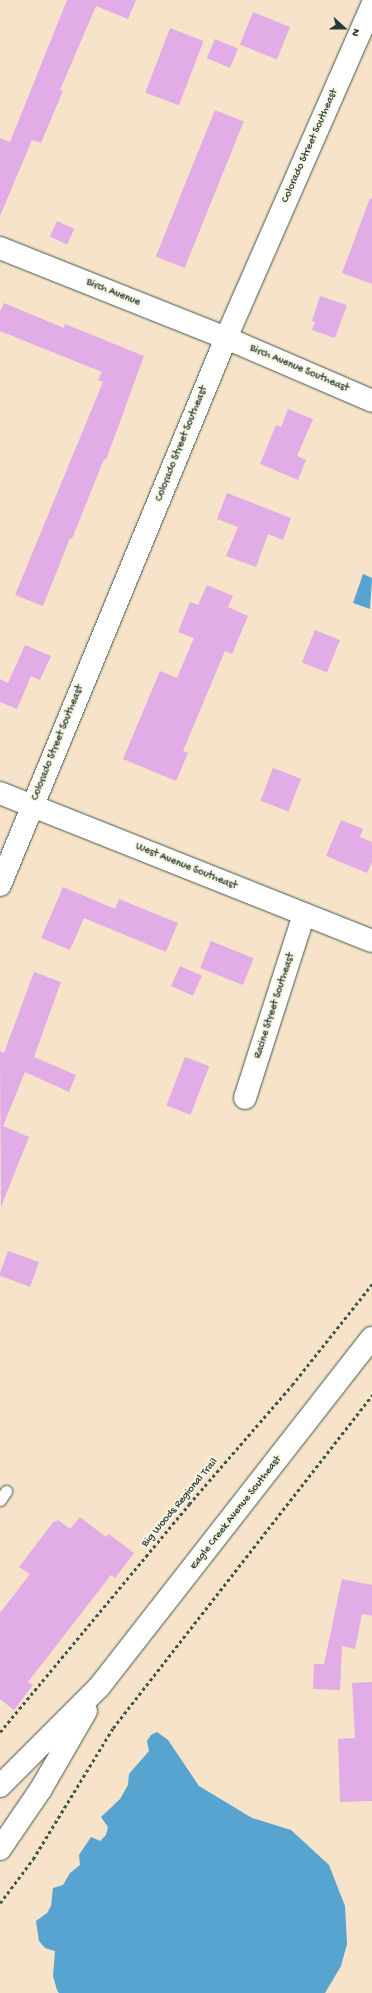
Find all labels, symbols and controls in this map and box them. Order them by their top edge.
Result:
north arrow [324,8,364,48]
text: N [348,27,362,38]
street label: Colorado Street Southeast [279,87,341,205]
street label: Birch Avenue [84,276,142,310]
street label: Birch Avenue Southeast [247,342,351,396]
street label: Colorado Street Southeast [153,384,211,504]
street label: Colorado Street Southeast [29,683,87,803]
street label: West Avenue Southeast [133,841,239,893]
street label: Racine Street Southeast [252,952,298,1060]
street label: Eagle Creek Avenue Southeast [187,1453,285,1573]
street label: Big Woods Regional Trail [139,1456,221,1550]

